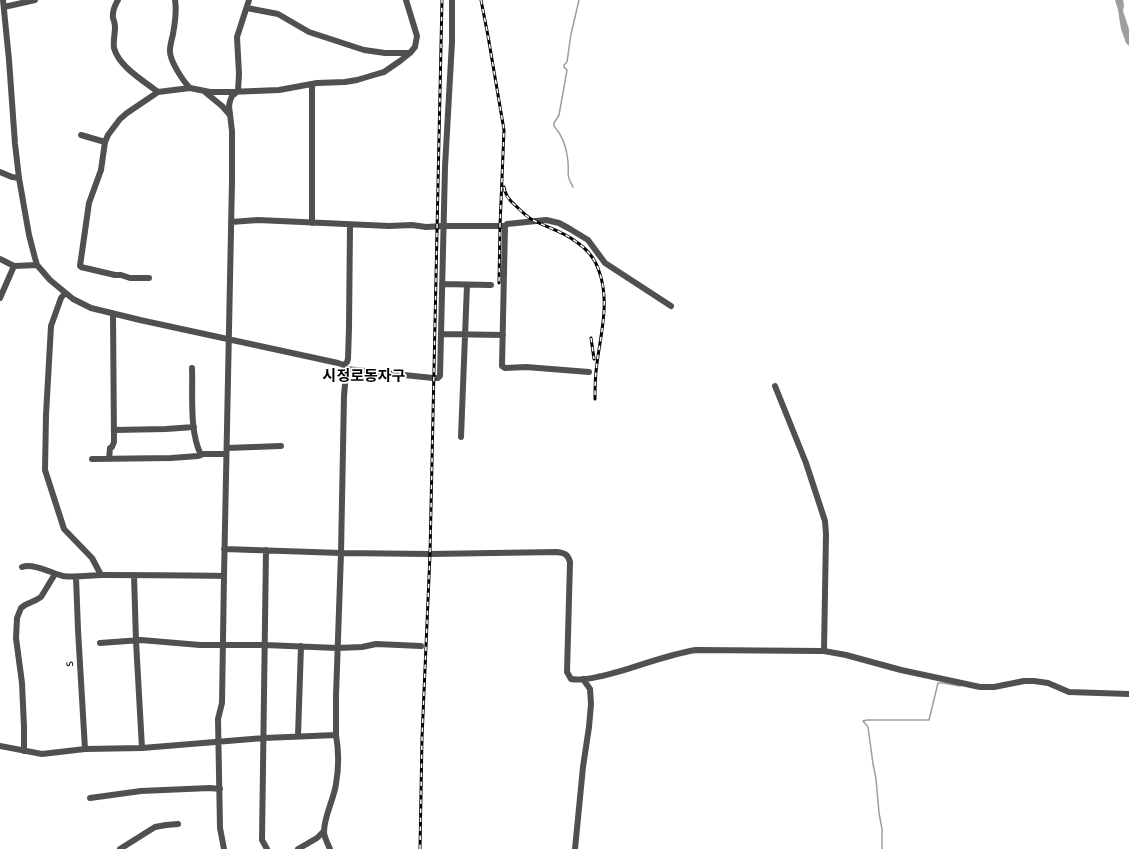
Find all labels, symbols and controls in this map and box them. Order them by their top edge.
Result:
district label: 시정로동자구 [323,367,405,385]
street label: s [61,661,77,667]

